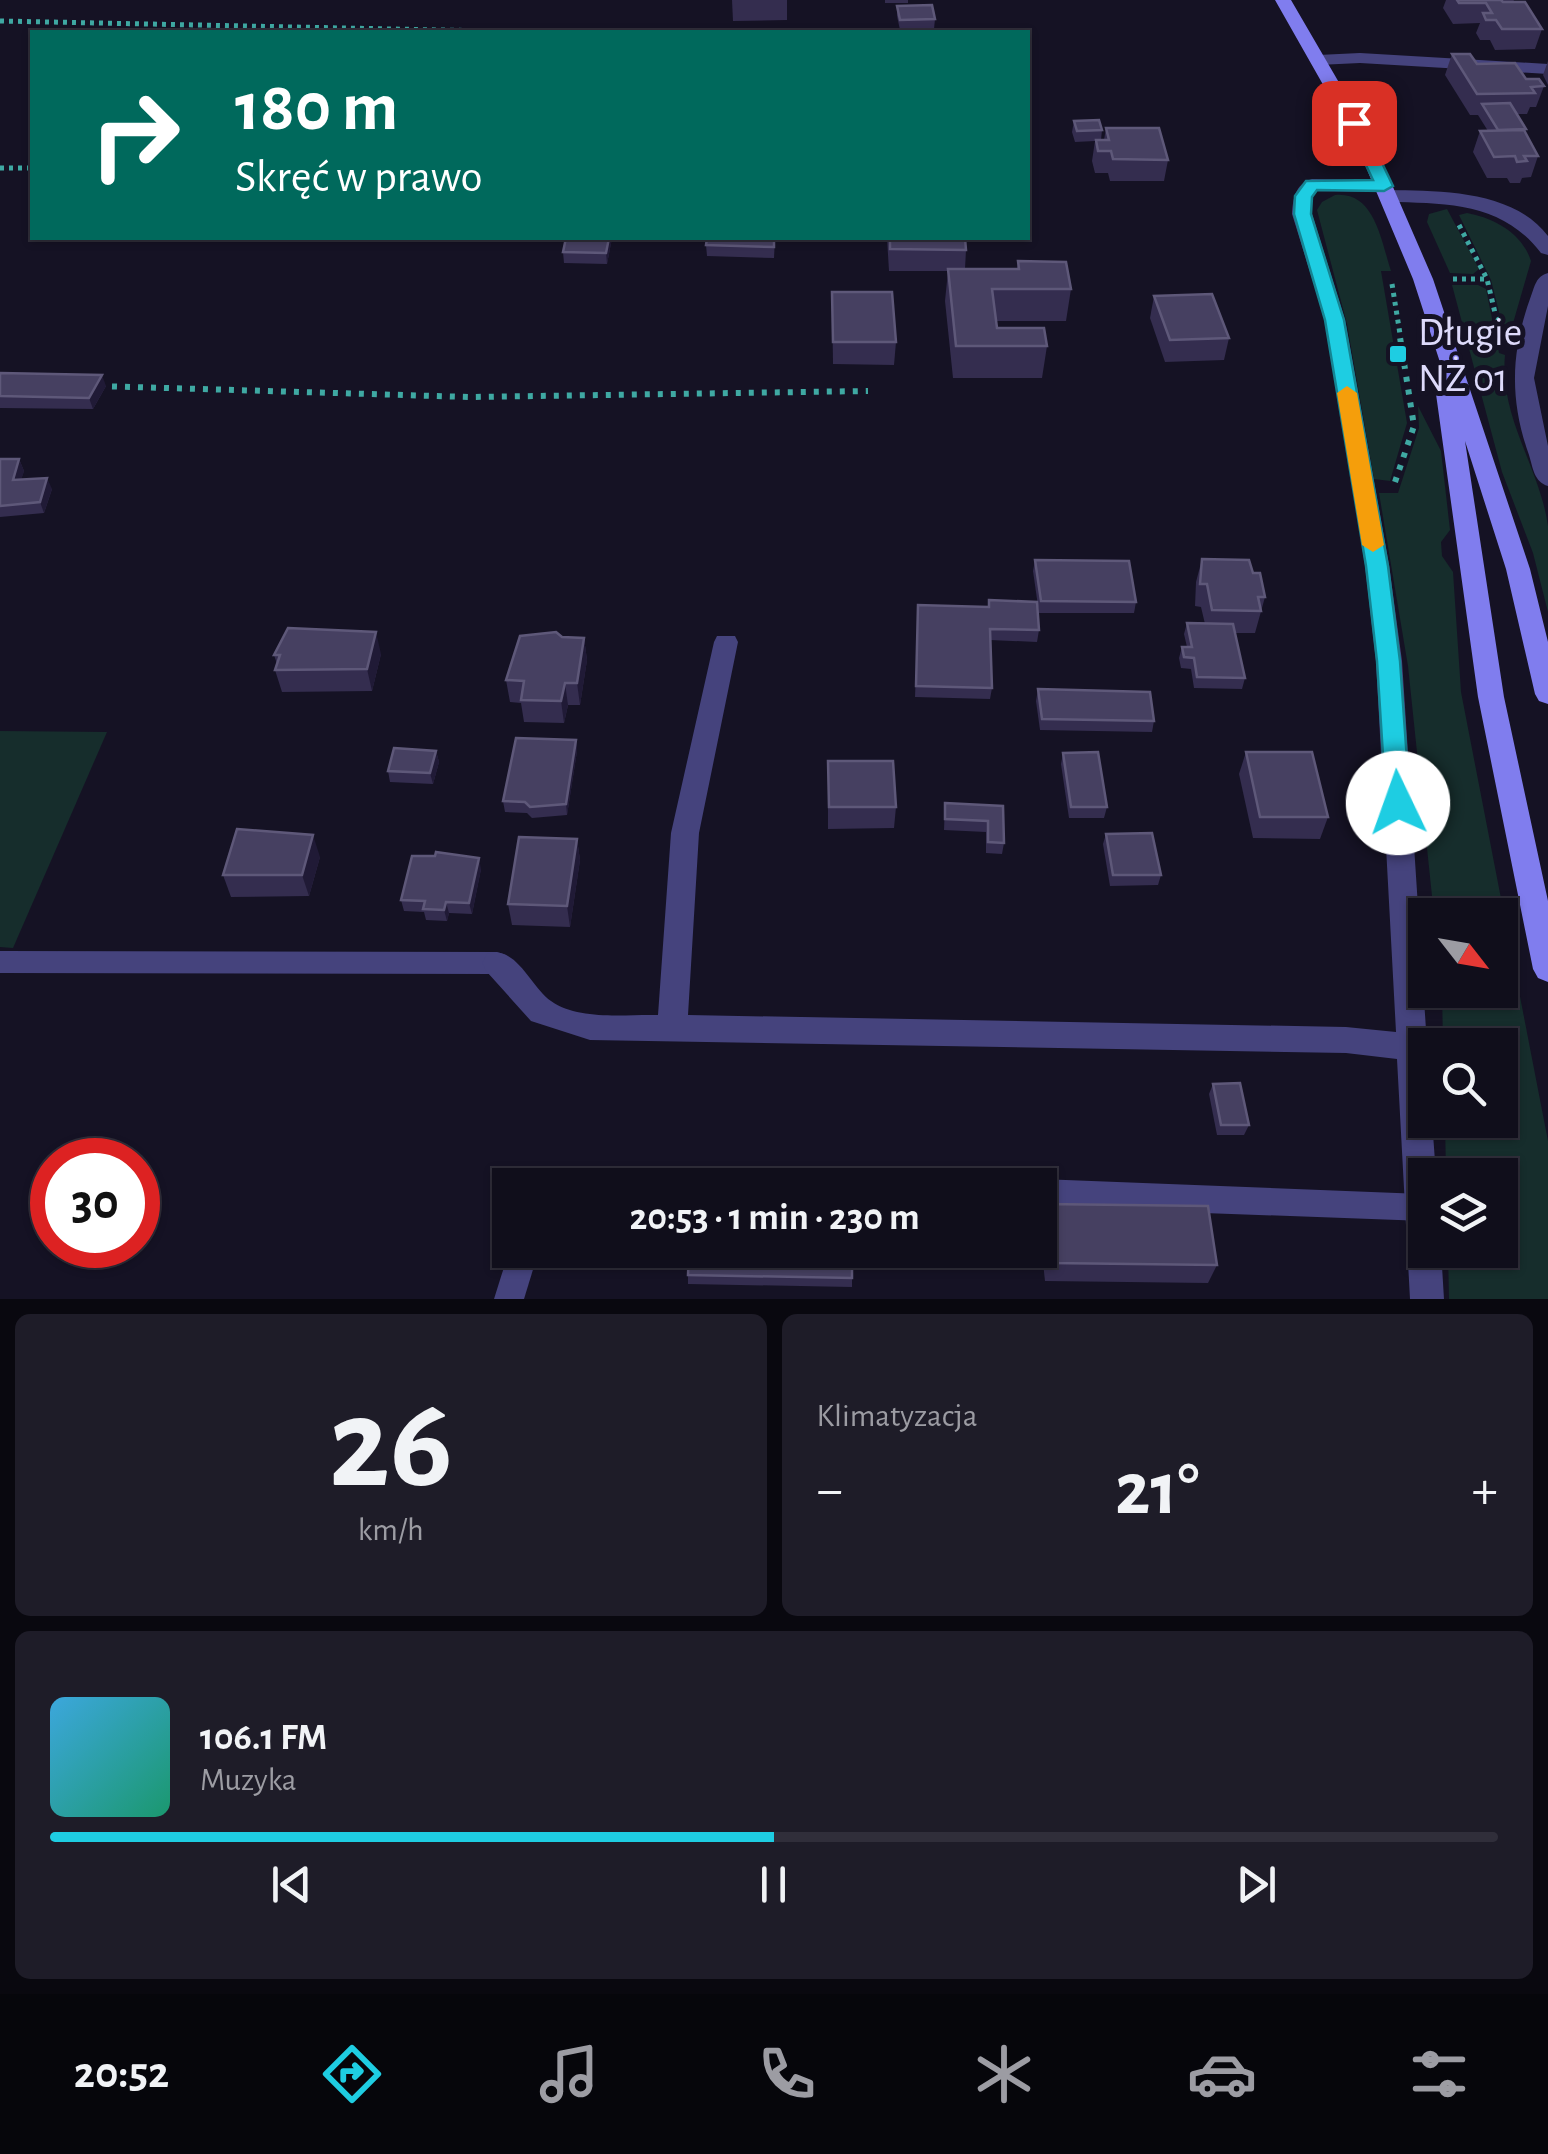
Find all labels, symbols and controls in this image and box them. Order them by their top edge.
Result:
icon: right [70,70,200,200]
text: 180 m [235,73,398,143]
pin [1312,81,1397,166]
icon: arrive [1327,96,1382,151]
text: Skręć w prawo [235,155,483,200]
place label: Długie NŻ 01 [1418,313,1522,399]
marker: Długie NŻ 01 [1387,343,1409,365]
position arrow [1346,751,1450,855]
north arrow [1408,898,1518,1008]
map controls [1408,898,1518,1268]
button: search [1408,1028,1518,1138]
speed limit sign: 30 [30,1138,160,1268]
button: layers [1408,1158,1518,1268]
text: 20:53 · 1 min · 230 m [629,1199,920,1237]
text: 26 [329,1381,453,1511]
text: Klimatyzacja [817,1400,977,1432]
text: 21° [1115,1453,1199,1528]
text: − [817,1463,843,1518]
text: + [1472,1463,1498,1518]
text: km/h [358,1514,424,1546]
text: 106.1 FM [200,1719,327,1757]
text: Muzyka [200,1764,297,1796]
icon: previous [264,1857,319,1912]
icon: pause [746,1857,801,1912]
icon: next [1229,1857,1284,1912]
icon: directions [317,2039,387,2109]
icon: music [534,2039,604,2109]
icon: phone [752,2039,822,2109]
icon: climate [969,2039,1039,2109]
icon: car [1187,2039,1257,2109]
icon: filters [1404,2039,1474,2109]
text: 20:52 [74,2051,169,2096]

